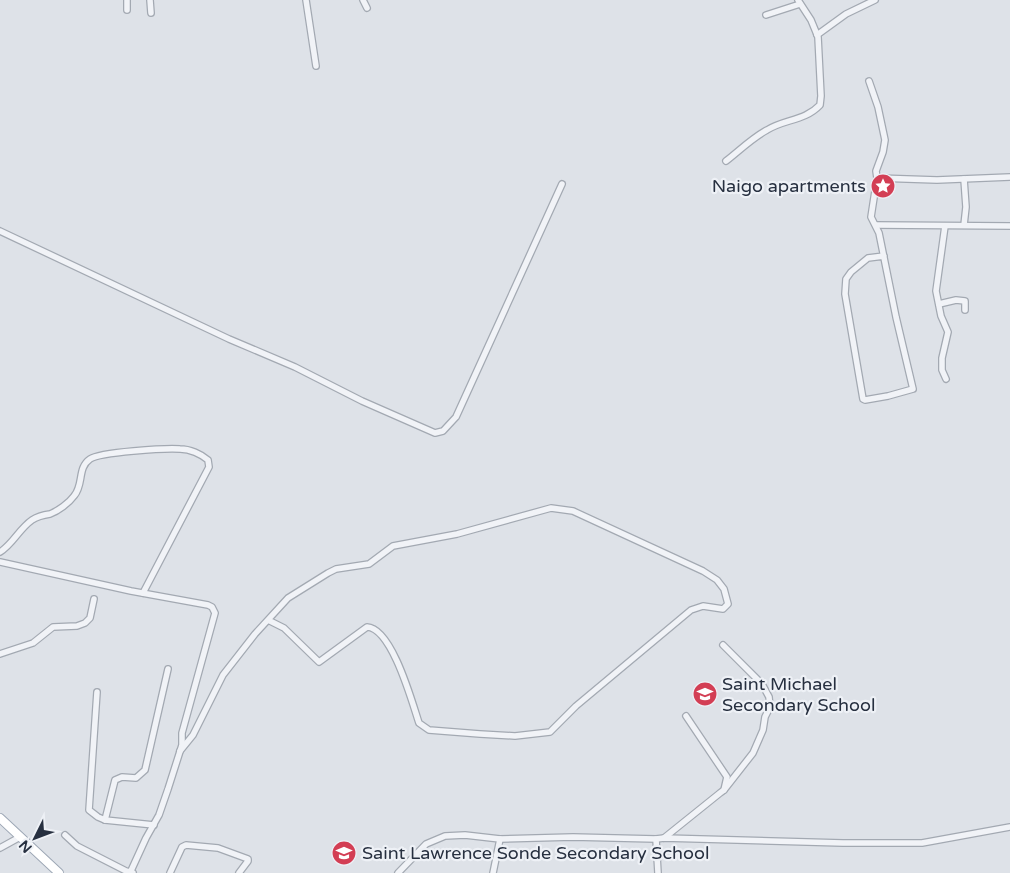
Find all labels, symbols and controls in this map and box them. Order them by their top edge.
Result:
place icon: Naigo apartments [870,173,896,199]
place label: Naigo apartments [712,175,866,197]
place label: Saint Michael Secondary School [722,673,875,716]
school or university icon: Saint Michael Secondary School [692,681,718,707]
north arrow [10,813,60,863]
text: N [16,836,36,856]
school or university icon: Saint Lawrence Sonde Secondary School [331,840,357,866]
place label: Saint Lawrence Sonde Secondary School [362,842,709,864]

